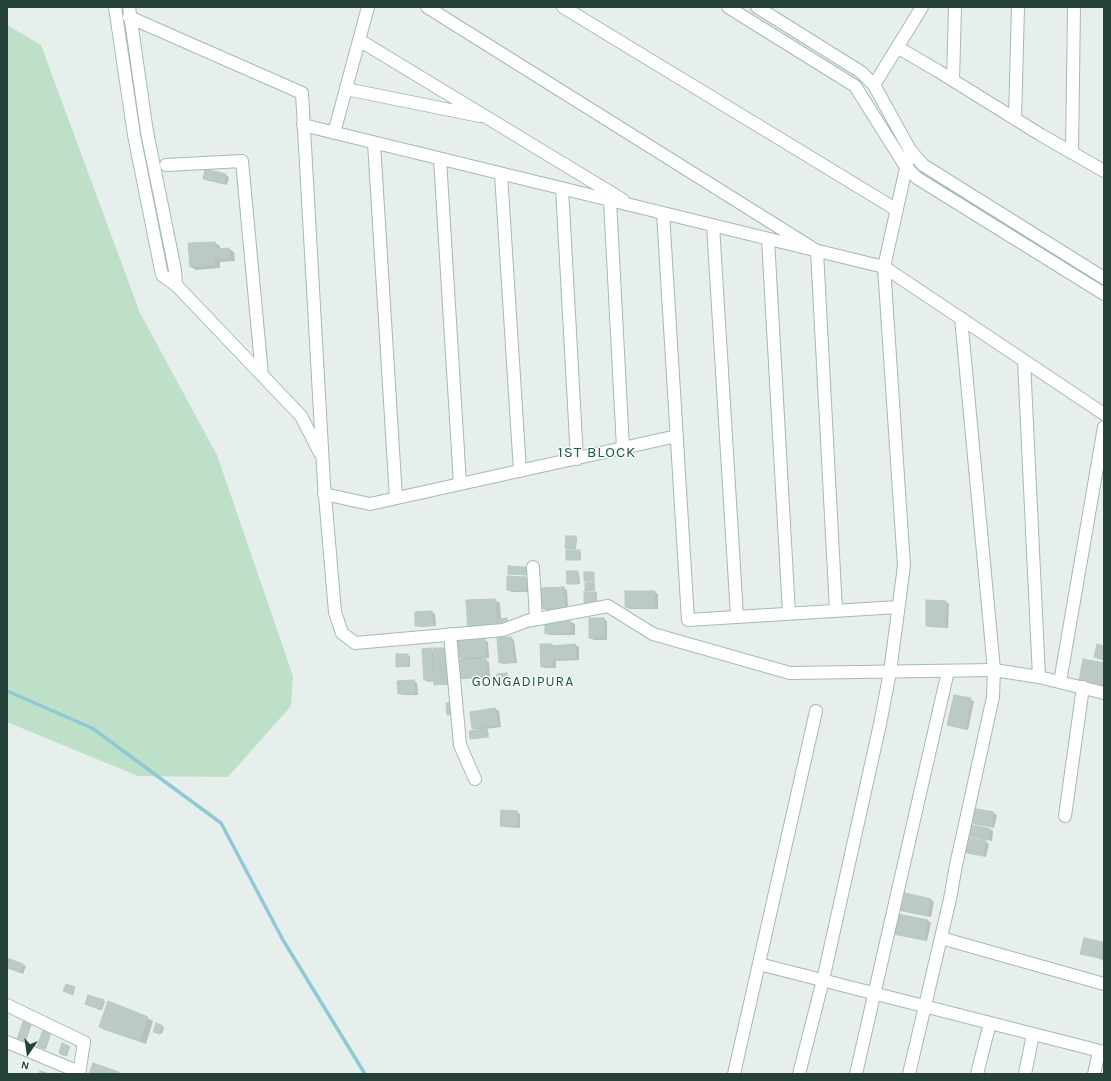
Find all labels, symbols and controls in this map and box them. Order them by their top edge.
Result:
district label: 1ST BLOCK [558,444,636,462]
district label: GONGADIPURA [472,674,574,690]
north arrow [8,1033,48,1073]
text: N [20,1058,31,1072]

